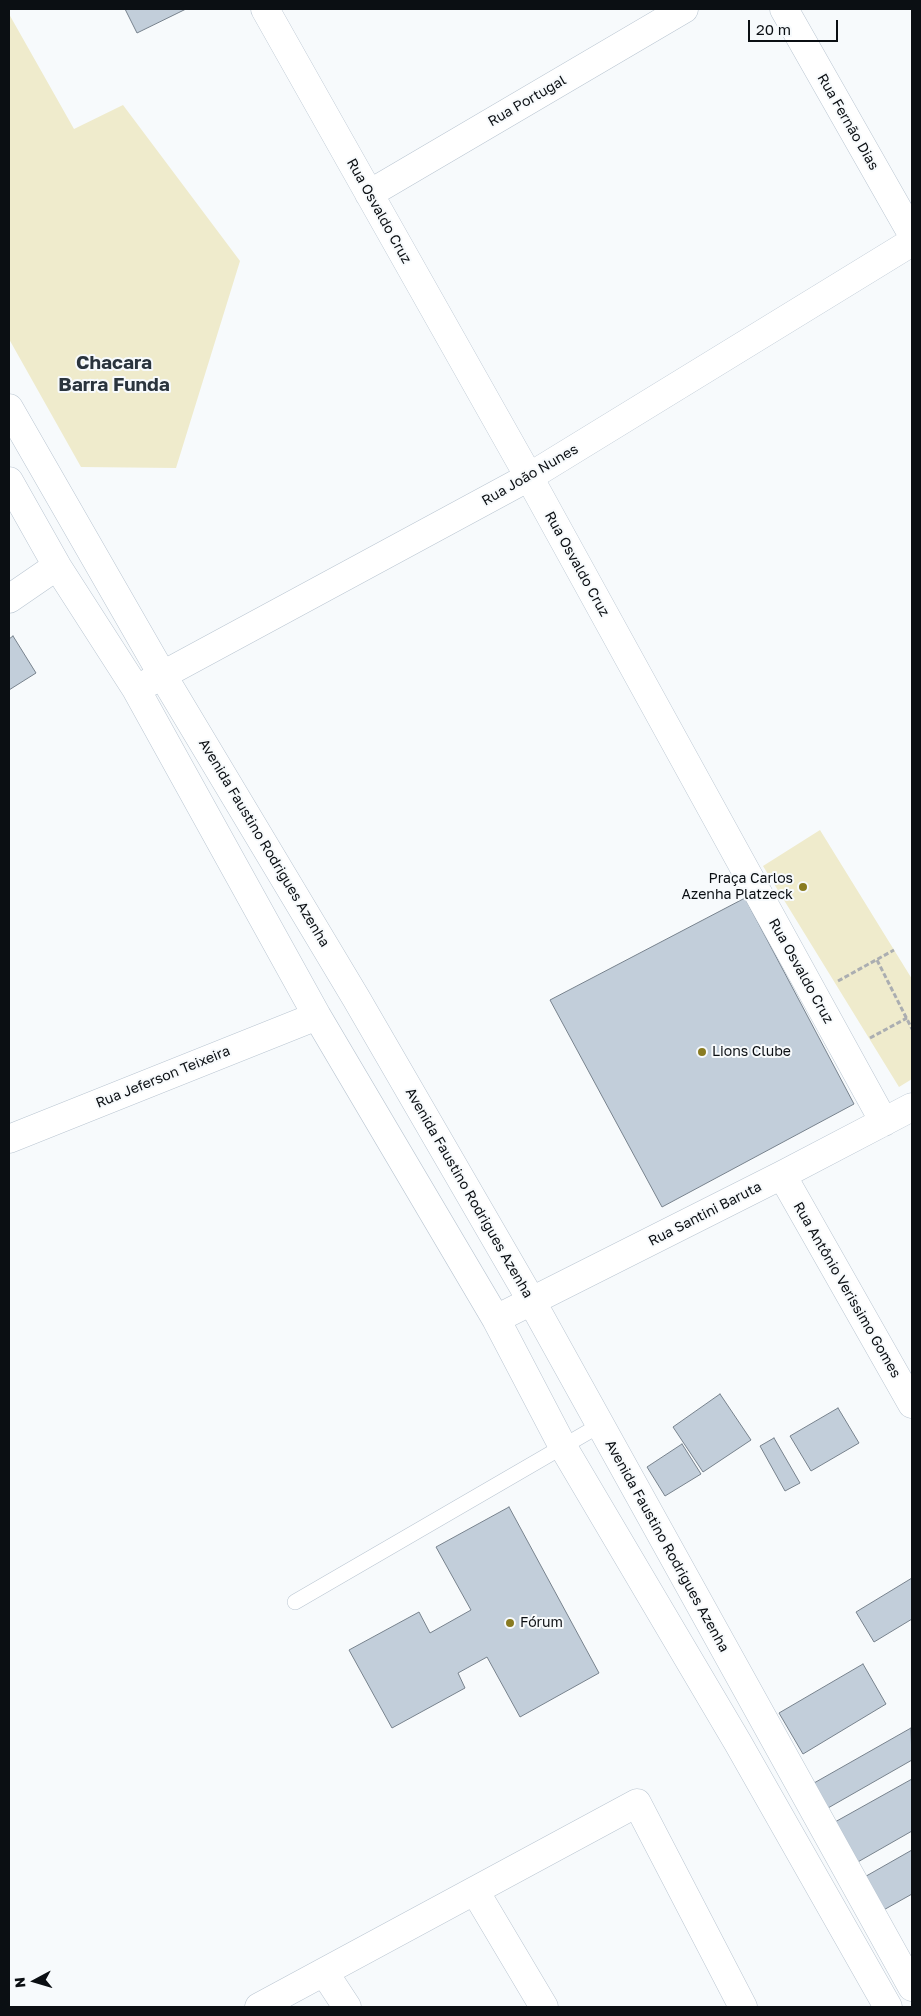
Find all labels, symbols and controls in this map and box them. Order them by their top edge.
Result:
scale bar [751,10,841,42]
text: 20 m [756,20,791,38]
street label: Rua Fernão Dias [814,71,882,173]
street label: Rua Portugal [485,72,569,130]
street label: Rua Osvaldo Cruz [343,155,415,267]
district label: Chacara Barra Funda [58,352,170,396]
street label: Rua João Nunes [479,441,581,509]
street label: Rua Osvaldo Cruz [541,508,613,620]
street label: Avenida Faustino Rodrigues Azenha [195,736,333,950]
place label: Praça Carlos Azenha Platzeck [681,871,793,904]
marker: Praça Carlos Azenha Platzeck [797,881,809,893]
street label: Rua Osvaldo Cruz [765,915,837,1027]
street label: Rua Jeferson Teixeira [93,1042,233,1112]
place label: Lions Clube [712,1044,791,1060]
marker: Lions Clube [696,1046,708,1058]
street label: Avenida Faustino Rodrigues Azenha [402,1085,536,1301]
street label: Rua Santini Baruta [646,1178,764,1250]
street label: Rua Antônio Verissimo Gomes [790,1199,904,1381]
street label: Avenida Faustino Rodrigues Azenha [601,1437,733,1655]
place label: Fórum [520,1615,563,1631]
marker: Fórum [504,1617,516,1629]
north arrow [10,1956,60,2006]
text: N [11,1976,29,1989]

